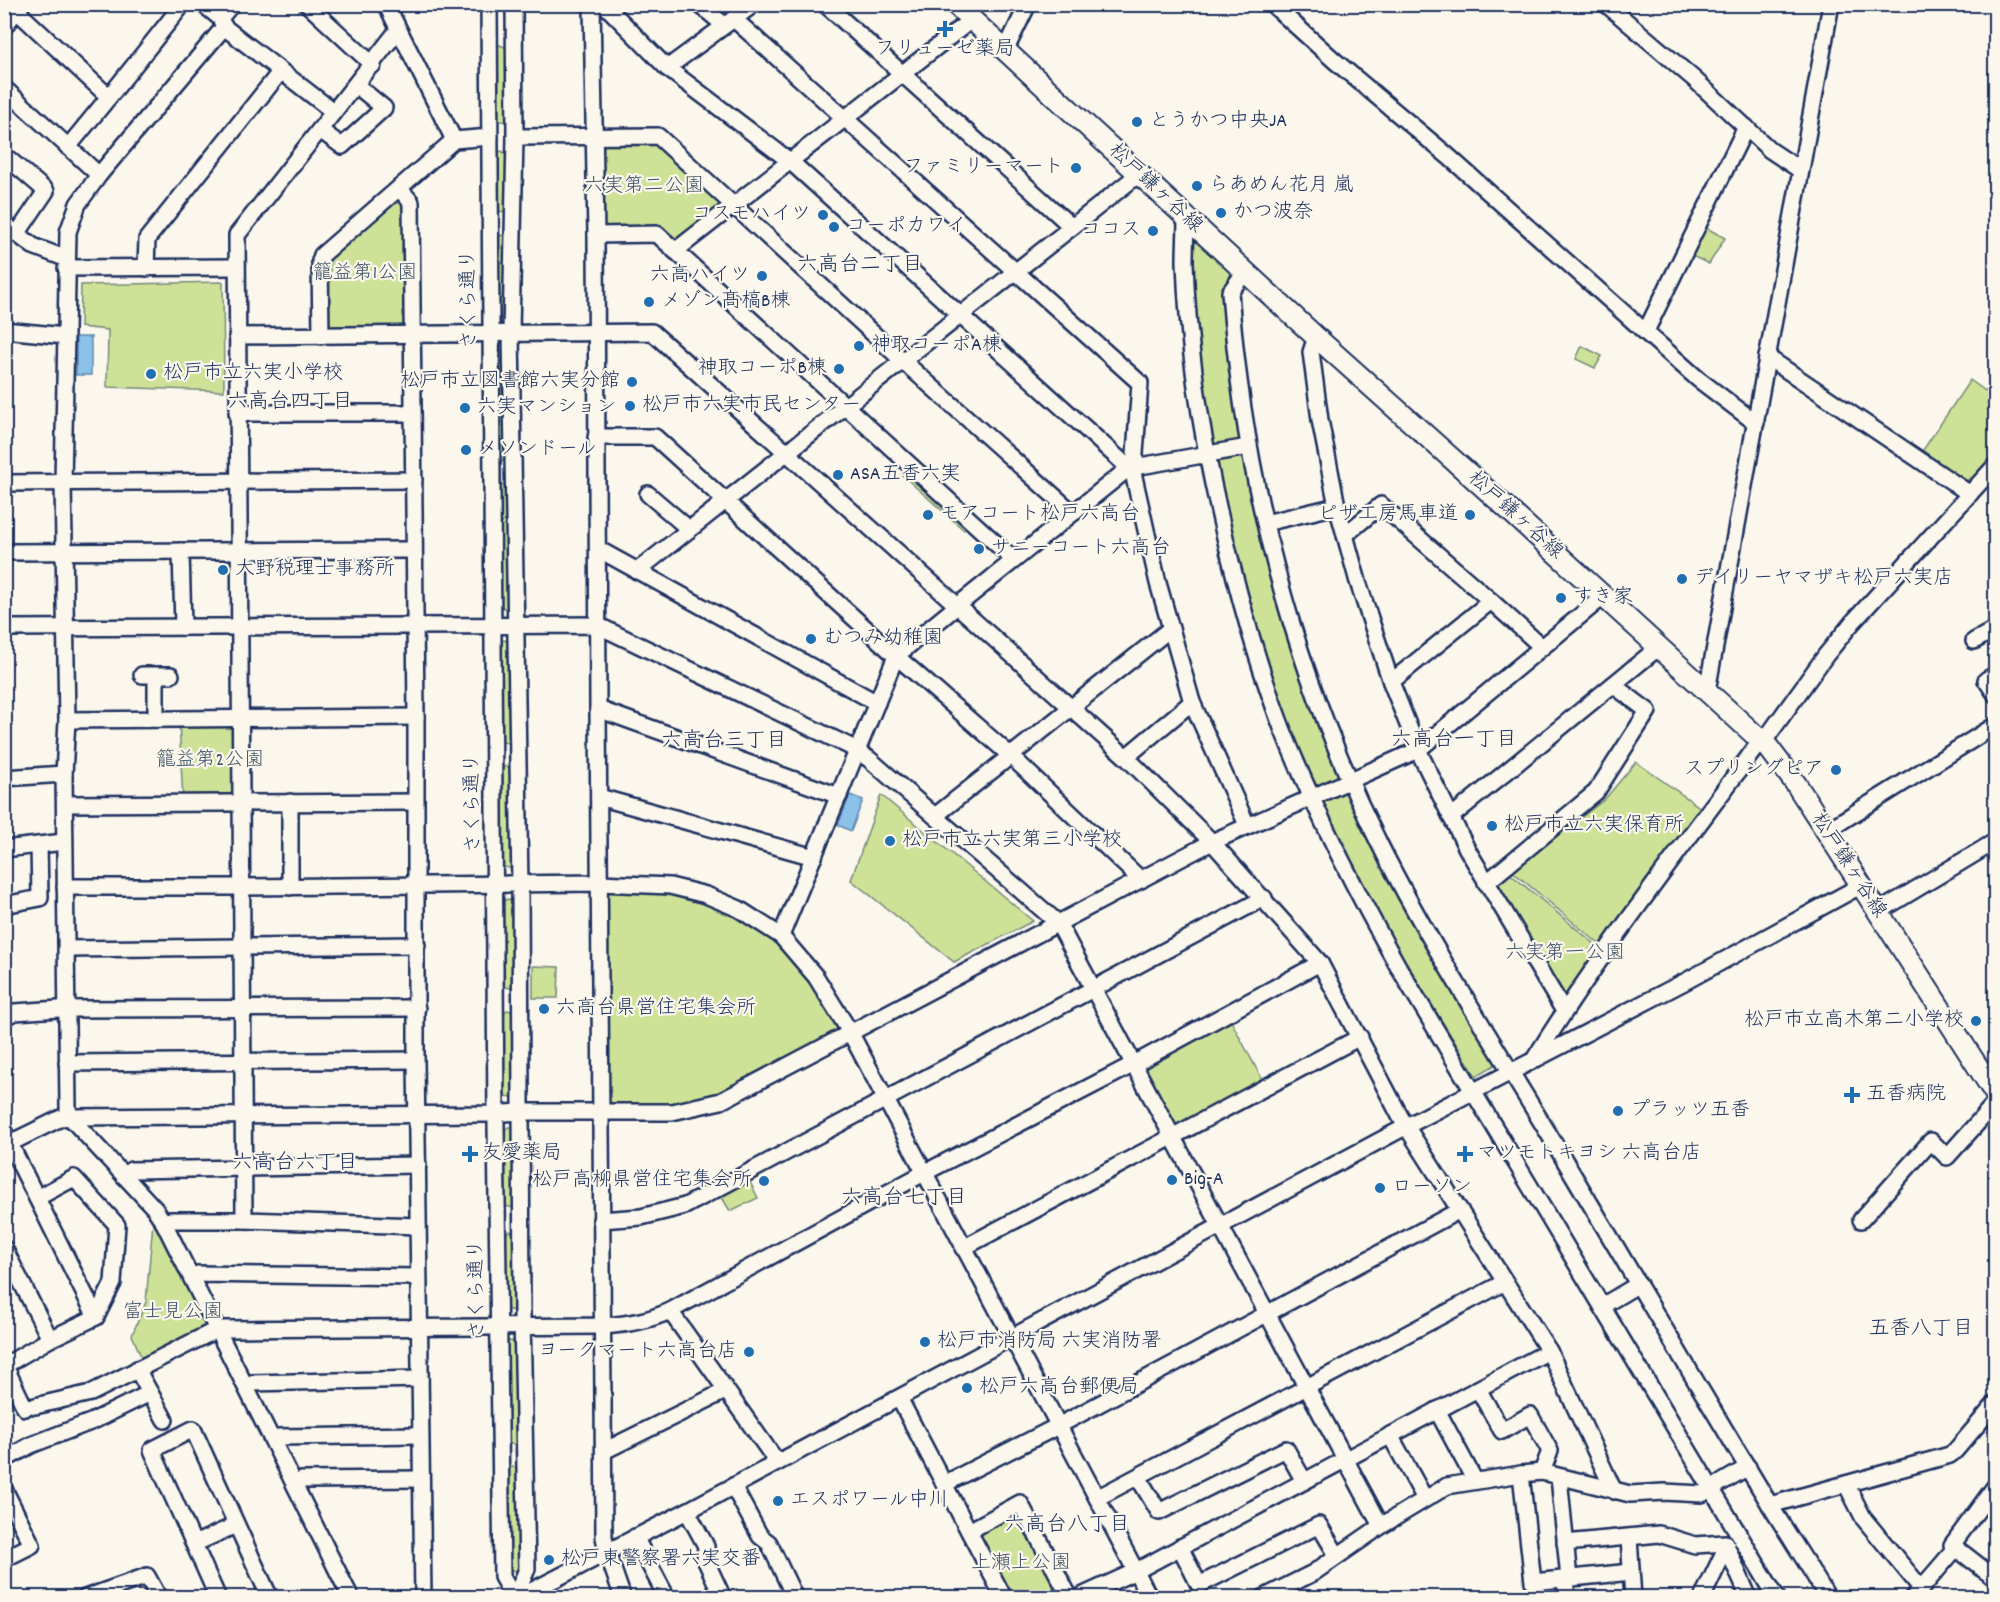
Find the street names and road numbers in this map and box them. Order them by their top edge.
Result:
street label: 松戸鎌ヶ谷線 [1102,138,1208,240]
street label: さくら通り [455,249,485,349]
street label: 松戸鎌ヶ谷線 [1461,465,1569,567]
street label: さくら通り [459,753,489,853]
street label: 松戸鎌ヶ谷線 [1804,808,1892,924]
street label: さくら通り [463,1239,493,1339]

